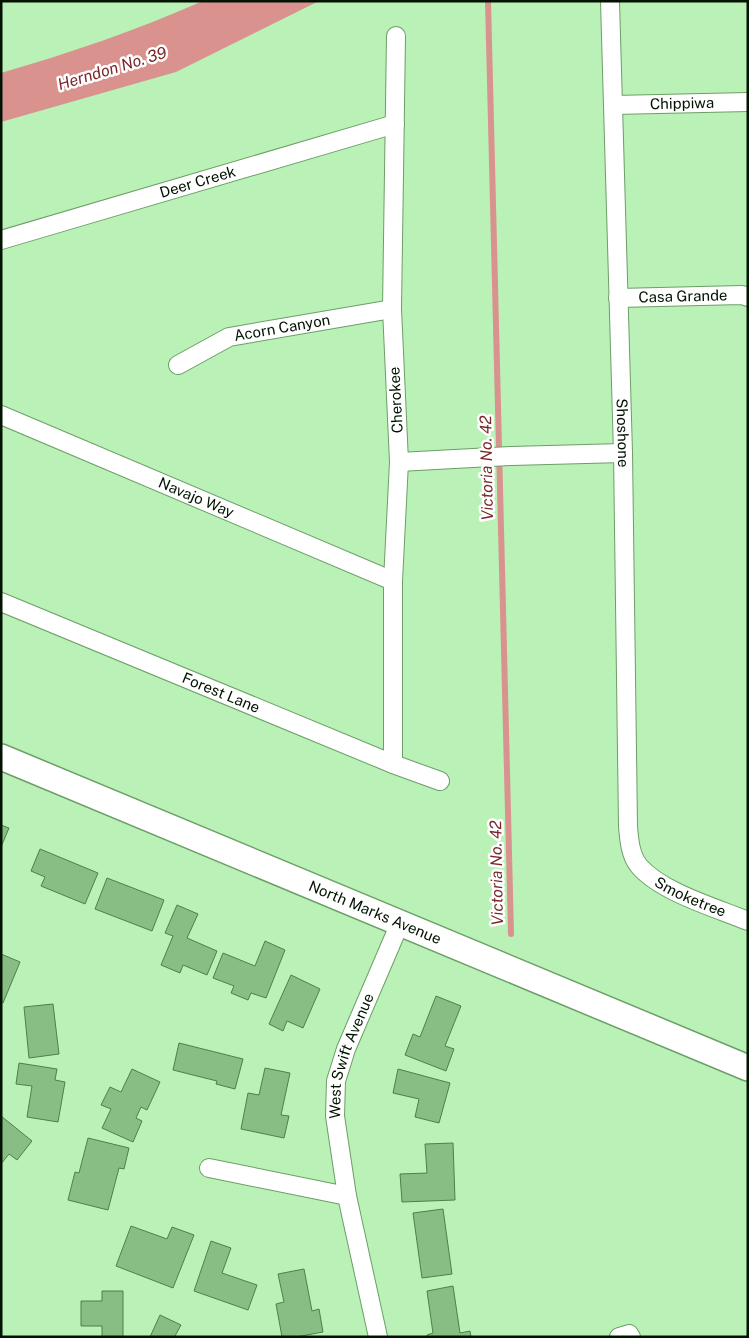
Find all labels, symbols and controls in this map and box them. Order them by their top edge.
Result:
water label: Herndon No. 39 [55,43,169,94]
street label: Chippiwa [650,94,714,112]
street label: Deer Creek [157,162,238,201]
street label: Casa Grande [638,286,728,306]
street label: Acorn Canyon [233,311,331,344]
street label: Cherokee [385,366,406,434]
street label: Shoshone [613,398,632,467]
water label: Victoria No. 42 [476,414,497,521]
street label: Navajo Way [156,474,237,521]
street label: Forest Lane [180,669,262,716]
water label: Victoria No. 42 [486,819,507,926]
street label: Smoketree [652,873,728,920]
street label: North Marks Avenue [306,877,444,947]
street label: West Swift Avenue [326,991,377,1119]

